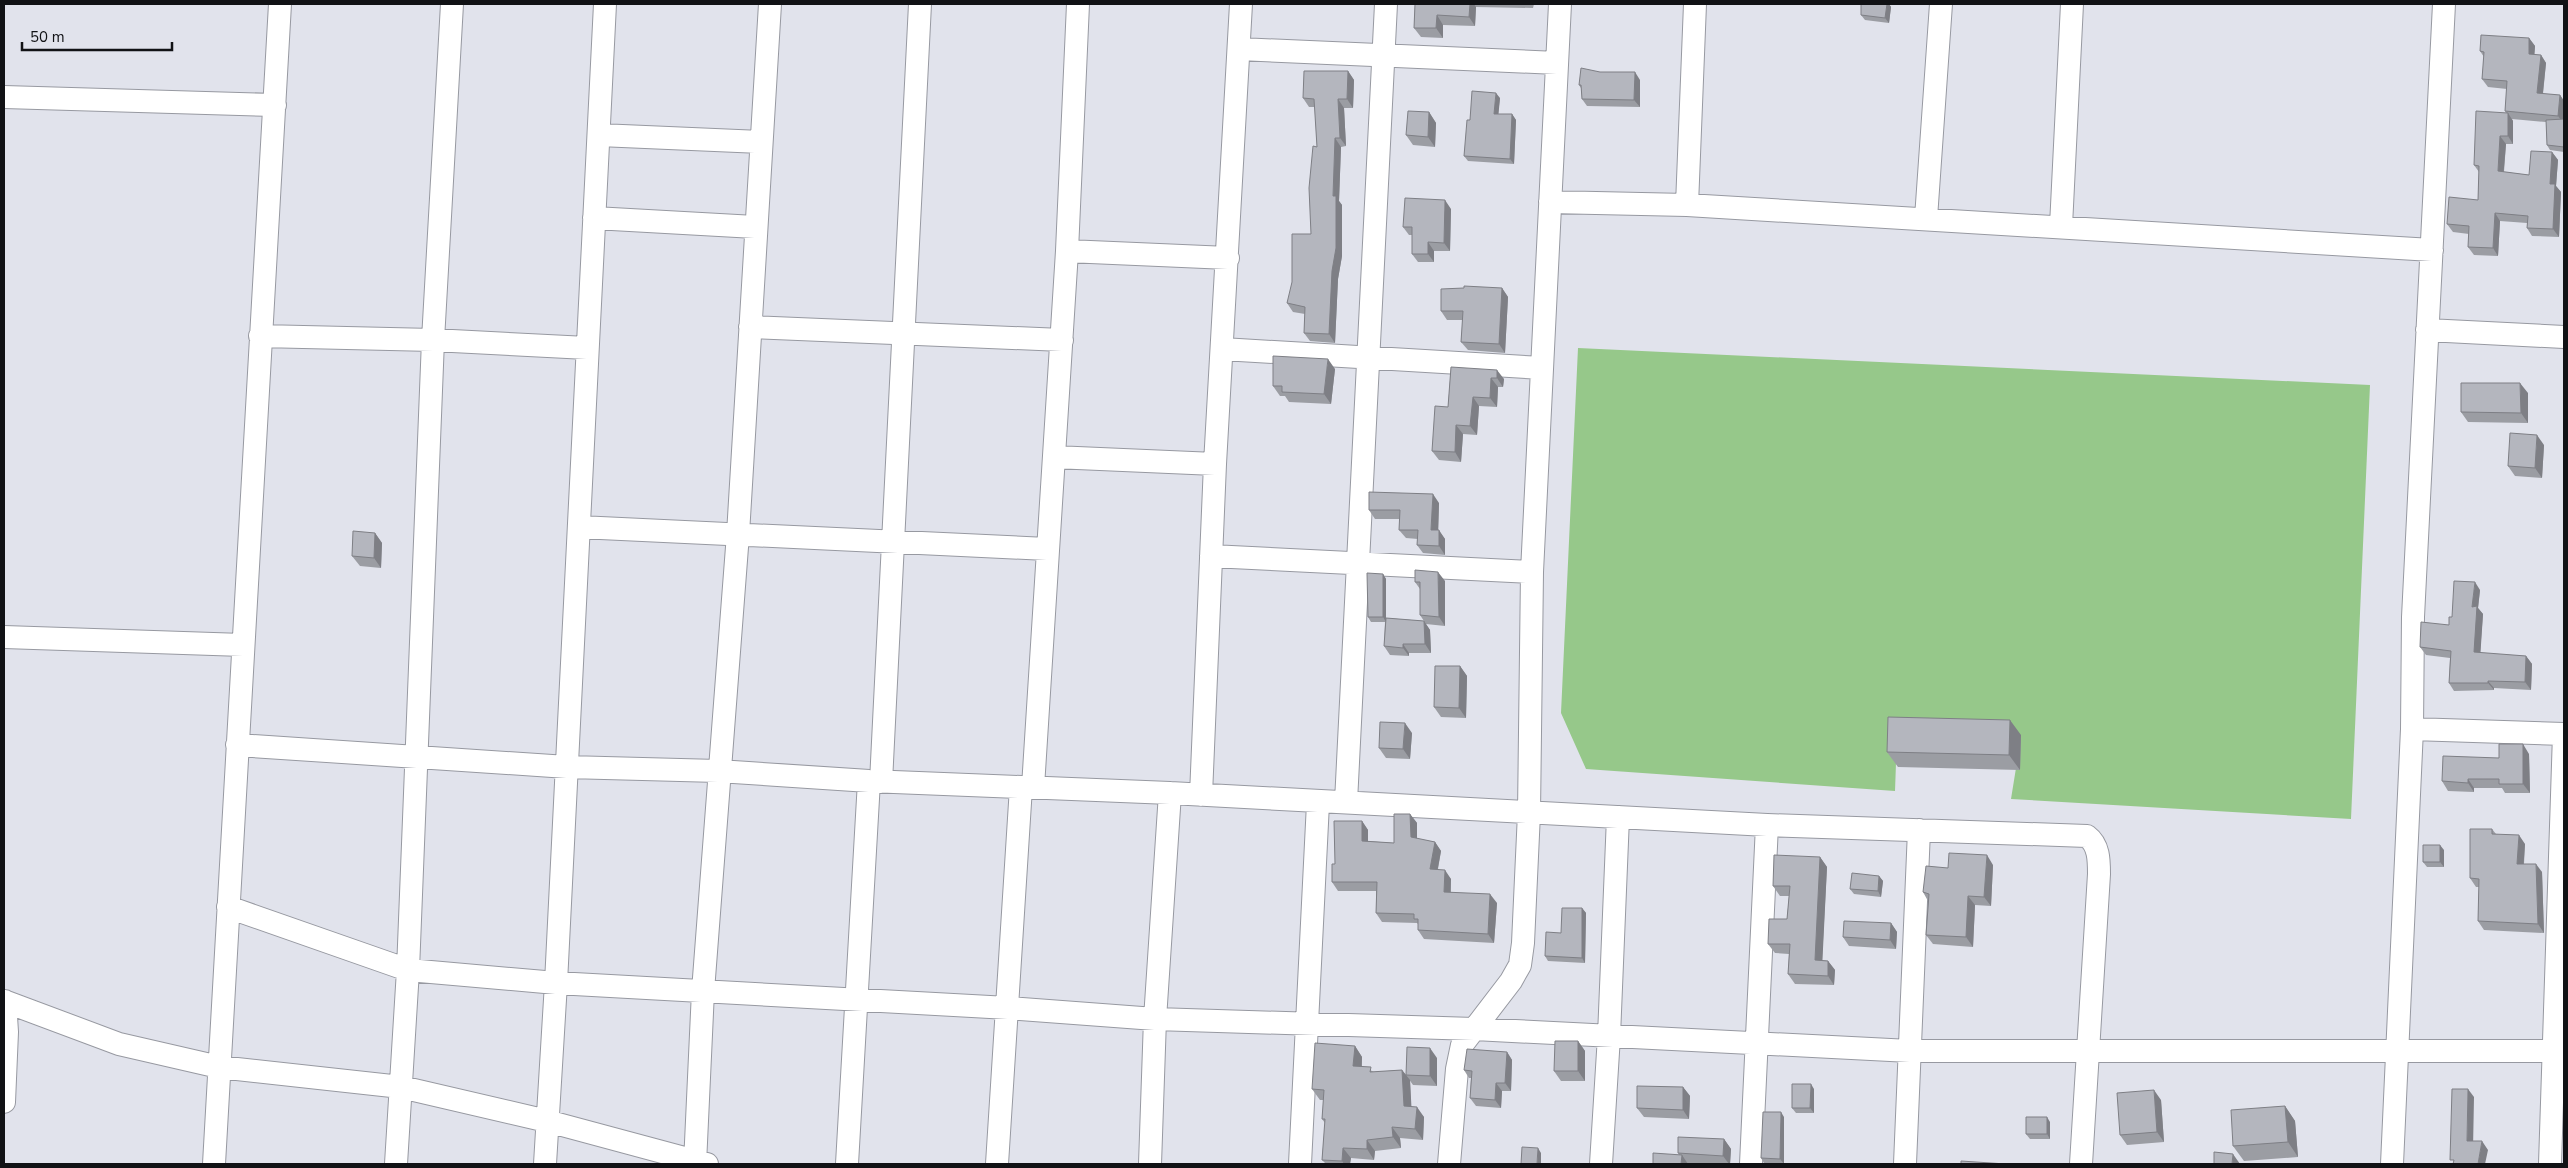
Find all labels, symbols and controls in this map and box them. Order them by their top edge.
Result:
scale bar [22,20,172,52]
text: 50 m [30,27,65,47]

